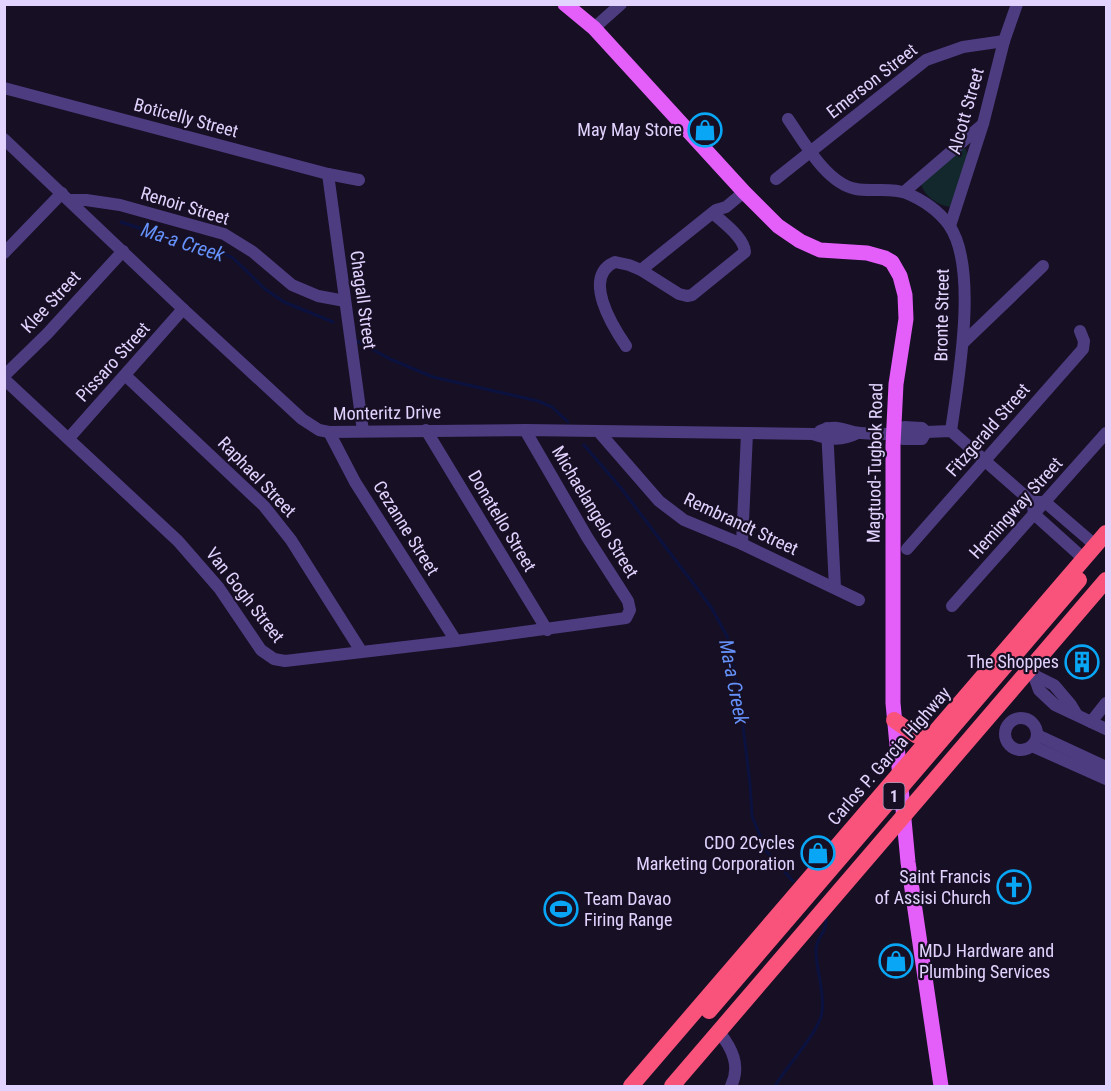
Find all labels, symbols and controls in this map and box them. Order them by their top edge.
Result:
street label: Emerson Street [822,39,921,122]
street label: Alcott Street [943,65,988,156]
street label: Boticelly Street [132,94,241,142]
shop icon: May May Store [687,112,723,148]
place label: May May Store [577,119,682,140]
street label: Renoir Street [138,182,232,229]
water label: Ma-a Creek [138,217,229,267]
street label: Chagall Street [346,249,381,351]
street label: Klee Street [17,266,85,337]
street label: Bronte Street [930,268,953,362]
street label: Pissaro Street [71,318,154,406]
street label: Fitzgerald Street [942,379,1034,480]
street label: Magtuod-Tugbok Road [863,383,886,543]
street label: Monteritz Drive [333,401,441,424]
street label: Raphael Street [214,432,301,521]
street label: Michaelangelo Street [548,442,643,581]
street label: Hemingway Street [965,453,1067,563]
street label: Donatello Street [464,466,541,575]
street label: Cezanne Street [369,477,444,579]
street label: Rembrandt Street [681,488,802,559]
street label: Van Gogh Street [202,543,289,646]
water label: Ma-a Creek [714,637,754,728]
building icon: The Shoppes [1064,644,1100,680]
place label: The Shoppes [967,651,1059,672]
street label: Carlos P. Garcia Highway [823,682,955,829]
road number: 1 [884,783,904,809]
place label: CDO 2Cycles Marketing Corporation [636,832,795,874]
shop icon: CDO 2Cycles Marketing Corporation [800,835,836,871]
place label: Saint Francis of Assisi Church [875,866,991,908]
church icon: Saint Francis of Assisi Church [996,869,1032,905]
place label: Team Davao Firing Range [584,888,672,930]
sports icon: Team Davao Firing Range [543,891,579,927]
place label: MDJ Hardware and Plumbing Services [919,940,1054,982]
shop icon: MDJ Hardware and Plumbing Services [878,943,914,979]

